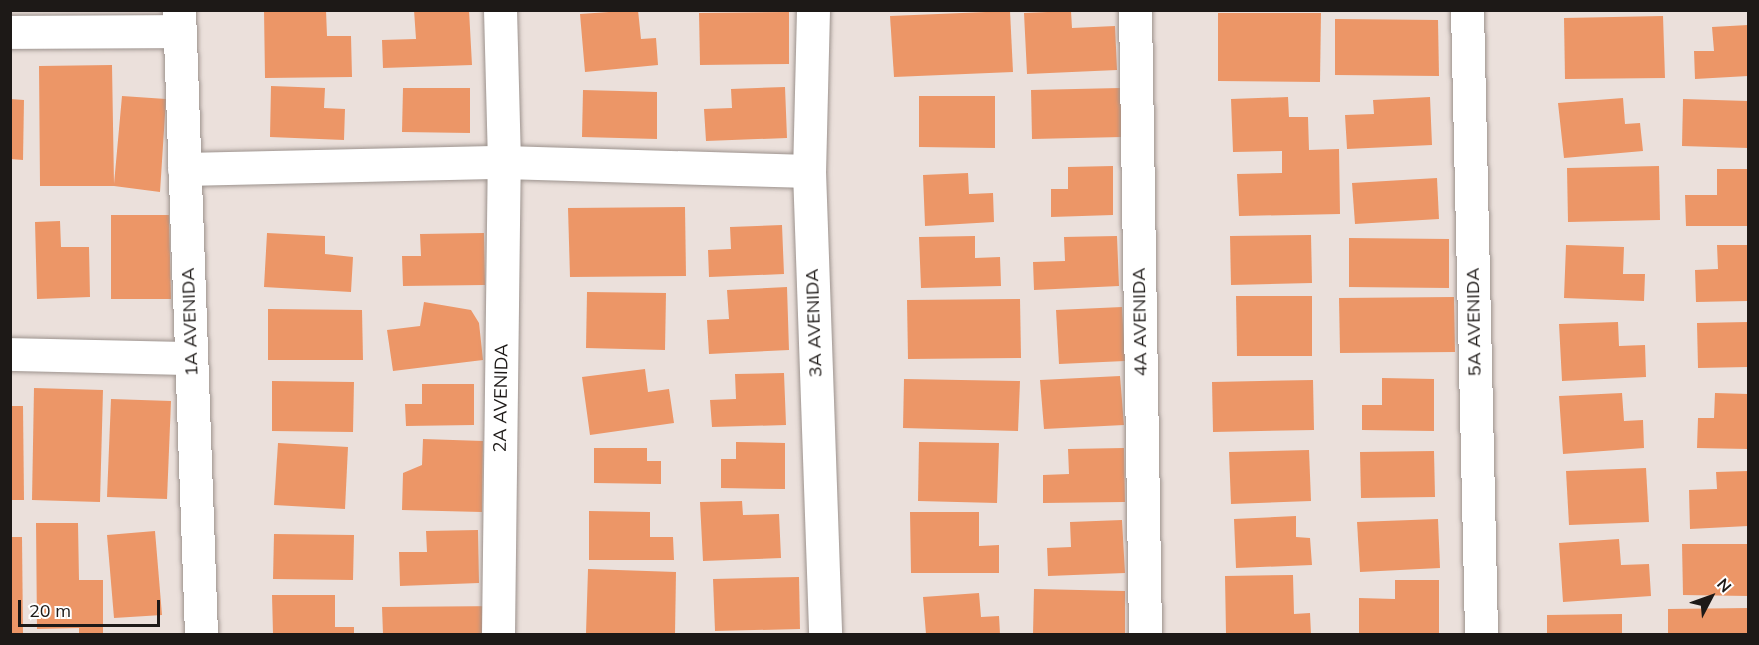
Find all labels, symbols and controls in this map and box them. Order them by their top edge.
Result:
street label: 1A AVENIDA [177,267,203,377]
street label: 4A AVENIDA [1128,267,1152,377]
street label: 5A AVENIDA [1462,267,1486,377]
street label: 3A AVENIDA [801,268,827,378]
street label: 2A AVENIDA [489,343,513,453]
north arrow [1681,567,1741,627]
text: N [1713,574,1736,596]
scale bar [21,588,164,626]
text: 20 m [29,599,71,622]

